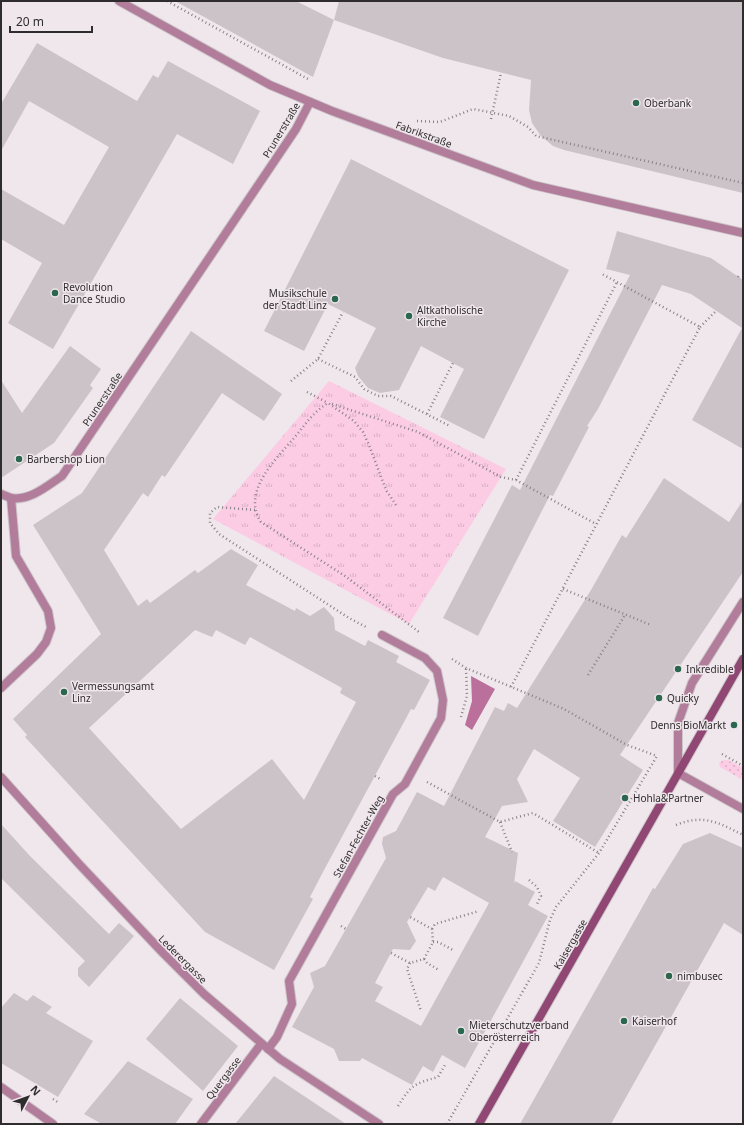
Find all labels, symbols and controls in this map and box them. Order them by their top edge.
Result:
scale bar [10,8,92,34]
text: 20 m [16,13,44,30]
place label: Oberbank [644,96,692,110]
marker: Oberbank [631,98,641,108]
street label: Prunerstraße [259,99,303,160]
street label: Fabrikstraße [394,117,454,151]
place label: Revolution Dance Studio [63,280,125,306]
place label: Musikschule der Stadt Linz [263,286,327,312]
marker: Revolution Dance Studio [50,288,60,298]
marker: Musikschule der Stadt Linz [330,294,340,304]
place label: Altkatholische Kirche [417,303,483,329]
marker: Altkatholische Kirche [404,311,414,321]
street label: Prunerstraße [79,369,125,429]
place label: Barbershop Lion [27,452,105,466]
marker: Barbershop Lion [14,454,24,464]
place label: Inkredible [686,662,734,676]
marker: Inkredible [673,664,683,674]
place label: Vermessungsamt Linz [72,679,154,705]
marker: Vermessungsamt Linz [59,687,69,697]
place label: Quicky [667,691,700,705]
marker: Quicky [654,693,664,703]
place label: Denns BioMarkt [650,718,726,732]
marker: Denns BioMarkt [729,720,739,730]
place label: Hohla&Partner [633,791,704,805]
street label: Stefan-Fechter-Weg [329,792,387,880]
marker: Hohla&Partner [620,793,630,803]
street label: Kaisergasse [550,916,590,972]
street label: Lederergasse [156,932,211,987]
place label: nimbusec [677,969,723,983]
marker: nimbusec [664,971,674,981]
place label: Kaiserhof [632,1014,677,1028]
marker: Kaiserhof [619,1016,629,1026]
place label: Mieterschutzverband Oberösterreich [469,1018,569,1044]
marker: Mieterschutzverband Oberösterreich [456,1026,466,1036]
street label: Quergasse [202,1053,244,1102]
north arrow [8,1077,48,1117]
text: N [27,1082,45,1098]

